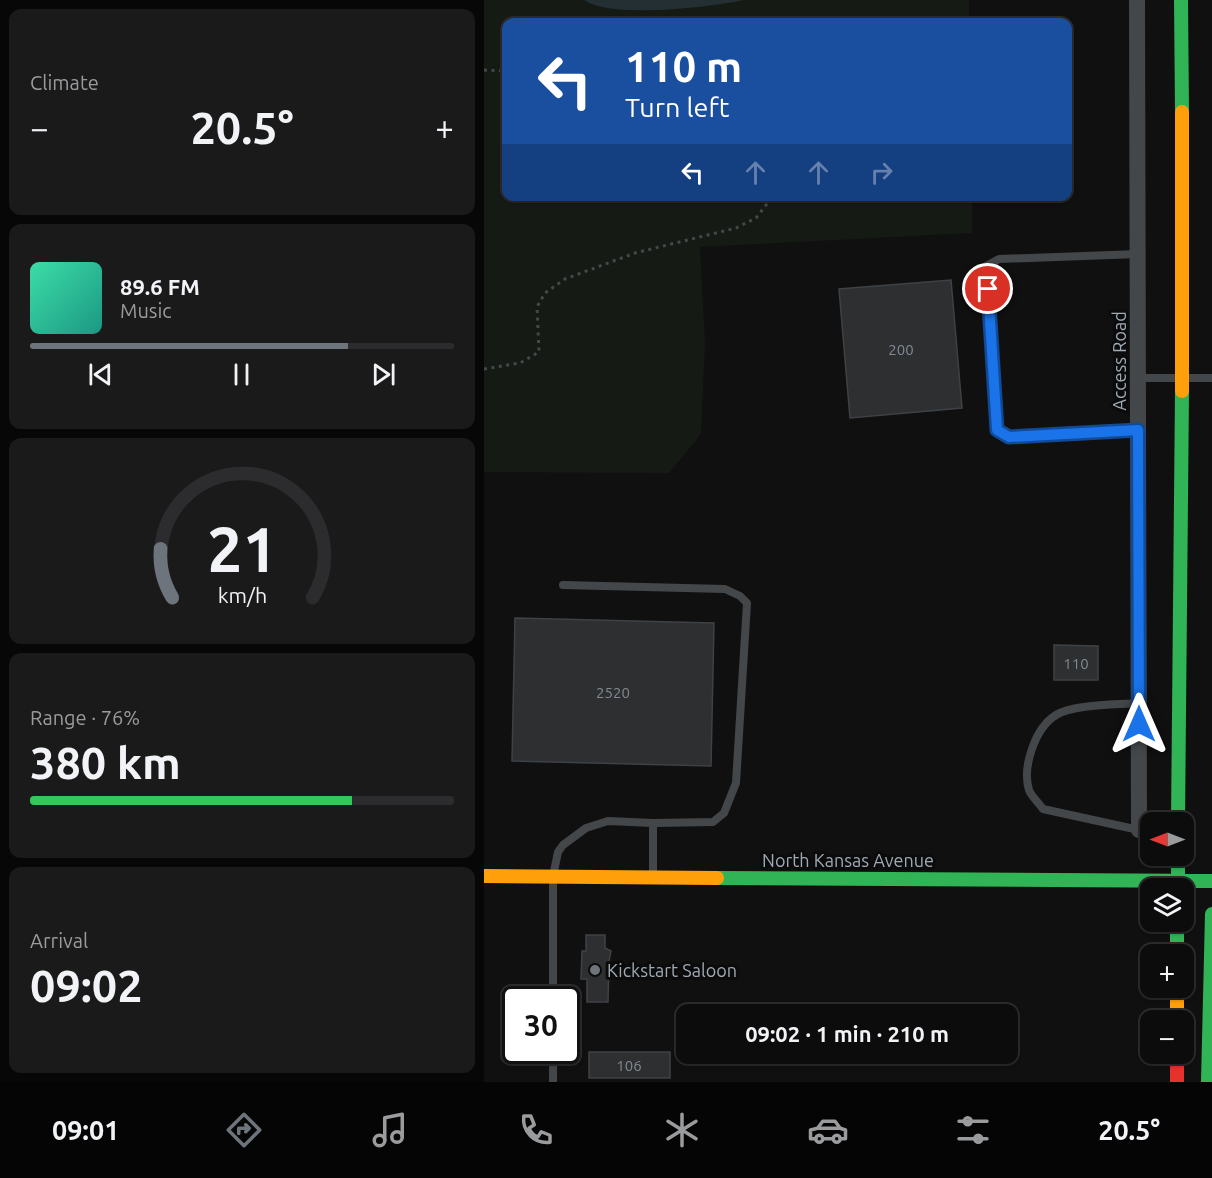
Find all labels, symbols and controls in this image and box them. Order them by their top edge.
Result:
icon: left [526,42,604,120]
text: 110 m [625,43,742,90]
text: Climate [30,71,99,94]
text: Turn left [625,92,729,122]
text: 20.5° [190,102,294,153]
text: − [30,109,49,146]
text: + [435,109,454,146]
icon: left [676,156,709,189]
icon: ahead [739,156,772,189]
icon: ahead [802,156,835,189]
icon: right [865,156,898,189]
pin [962,263,1013,314]
icon: arrive [971,272,1004,305]
text: 89.6 FM [120,274,200,299]
text: Music [120,299,172,322]
street label: Access Road [1109,311,1129,411]
house number: 200 [888,341,914,358]
icon: previous [84,358,117,391]
icon: pause [225,358,258,391]
icon: next [367,358,400,391]
text: 21 [207,514,277,584]
text: km/h [217,583,267,607]
house number: 110 [1063,655,1089,672]
house number: 2520 [596,684,630,701]
position arrow [1107,692,1171,756]
text: Range · 76% [30,706,140,729]
text: 380 km [30,737,181,788]
north arrow [1140,812,1194,866]
map controls [1140,812,1194,1064]
street label: North Kansas Avenue [762,850,934,870]
button: layers [1140,878,1194,932]
text: Arrival [30,929,88,952]
button: + [1140,944,1194,998]
text: 09:02 [30,960,143,1011]
place label: Kickstart Saloon [607,960,737,980]
marker: Kickstart Saloon [588,963,602,977]
speed limit sign: 30 [502,986,580,1064]
button: − [1140,1010,1194,1064]
text: 09:02 · 1 min · 210 m [745,1021,949,1046]
house number: 106 [616,1057,642,1074]
icon: directions [223,1109,265,1151]
icon: music [369,1109,411,1151]
icon: phone [515,1109,557,1151]
icon: climate [661,1109,703,1151]
icon: car [807,1109,849,1151]
icon: filters [952,1109,994,1151]
text: 09:01 [52,1115,119,1145]
text: 20.5° [1098,1115,1160,1145]

